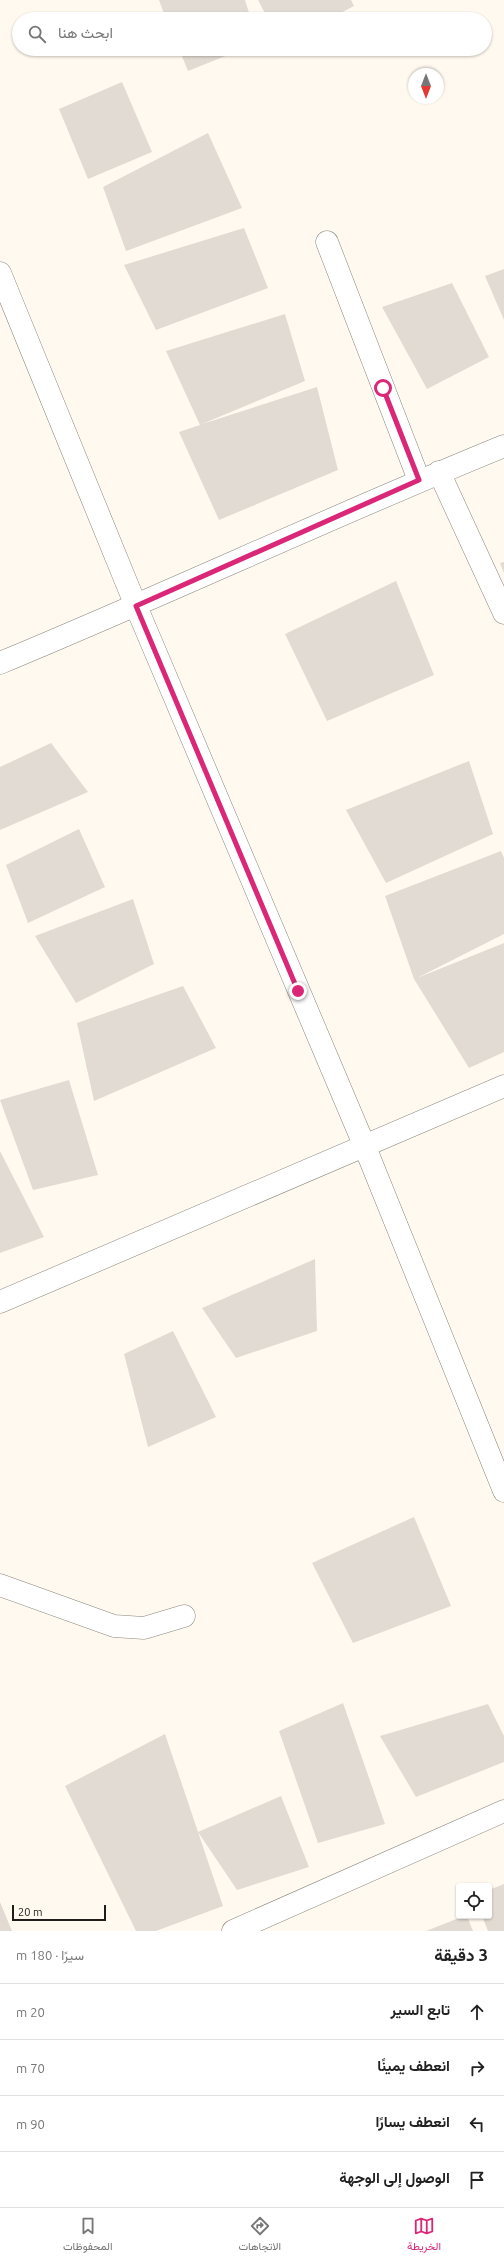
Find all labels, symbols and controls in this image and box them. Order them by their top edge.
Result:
search box [12,12,492,56]
icon: search [26,23,48,45]
text: ابحث هنا [58,24,113,41]
north arrow [408,68,444,104]
route start [374,379,392,397]
route end [289,982,307,1000]
map controls [456,1883,492,1919]
button: locate [456,1883,492,1919]
scale bar [12,1903,106,1922]
text: 20 m [18,1906,42,1918]
text: 3 دقيقة [434,1945,488,1964]
text: سيرًا · 180 m [16,1948,84,1962]
text: تابع السير [391,2001,450,2018]
icon: ahead [466,2001,488,2023]
text: 20 m [16,2005,45,2019]
text: انعطف يمينًا [377,2057,450,2074]
icon: right [466,2057,488,2079]
text: 70 m [16,2061,45,2075]
text: انعطف يسارًا [375,2113,450,2130]
icon: left [466,2113,488,2135]
text: 90 m [16,2117,45,2131]
text: الوصول إلى الوجهة [339,2169,450,2186]
icon: arrive [466,2169,488,2191]
tab: المحفوظات [63,2215,113,2256]
tab: الاتجاهات [238,2215,281,2256]
tab: الخريطة [407,2215,441,2256]

